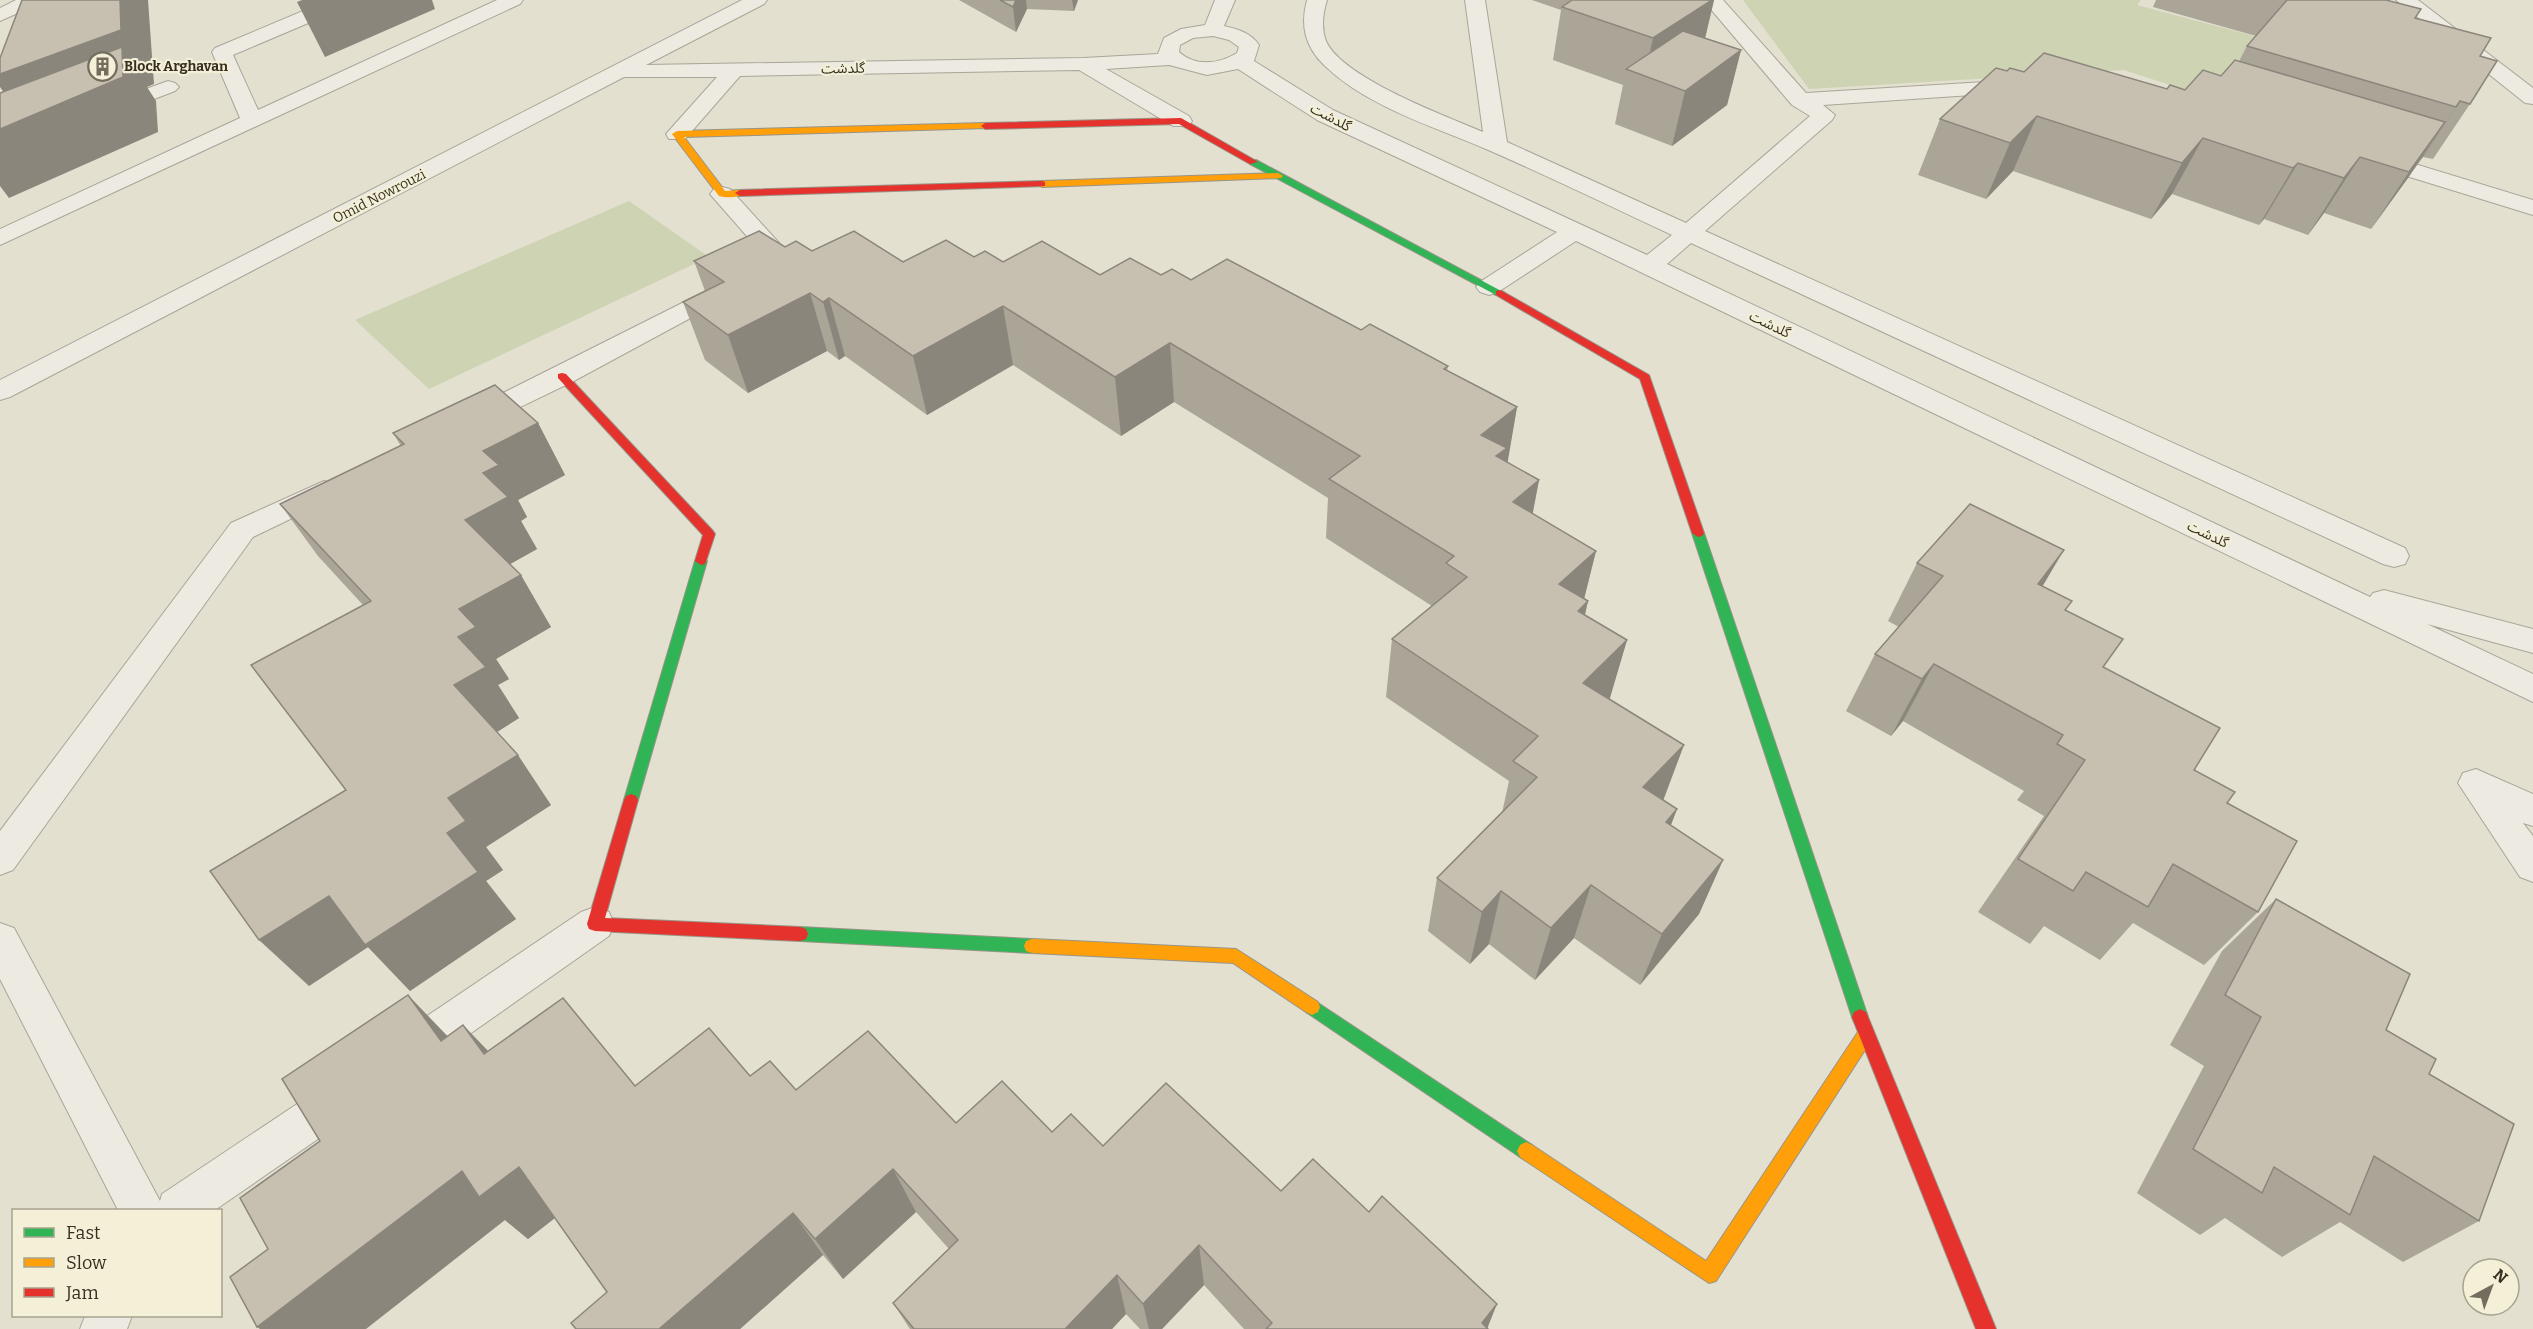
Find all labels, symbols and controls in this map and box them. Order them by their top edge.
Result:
building icon: Block Arghavan [87,50,119,82]
place label: Block Arghavan [124,58,228,75]
street label: گلدشت [821,60,865,77]
street label: گلدشت [1307,100,1354,135]
street label: Omid Nowrouzi [330,166,428,227]
street label: گلدشت [1746,307,1793,342]
street label: گلدشت [2184,517,2231,552]
legend [12,1209,222,1317]
text: Fast [66,1222,101,1244]
text: Slow [66,1252,107,1274]
north arrow [2461,1257,2521,1317]
text: N [2490,1265,2511,1287]
text: Jam [65,1282,99,1304]

